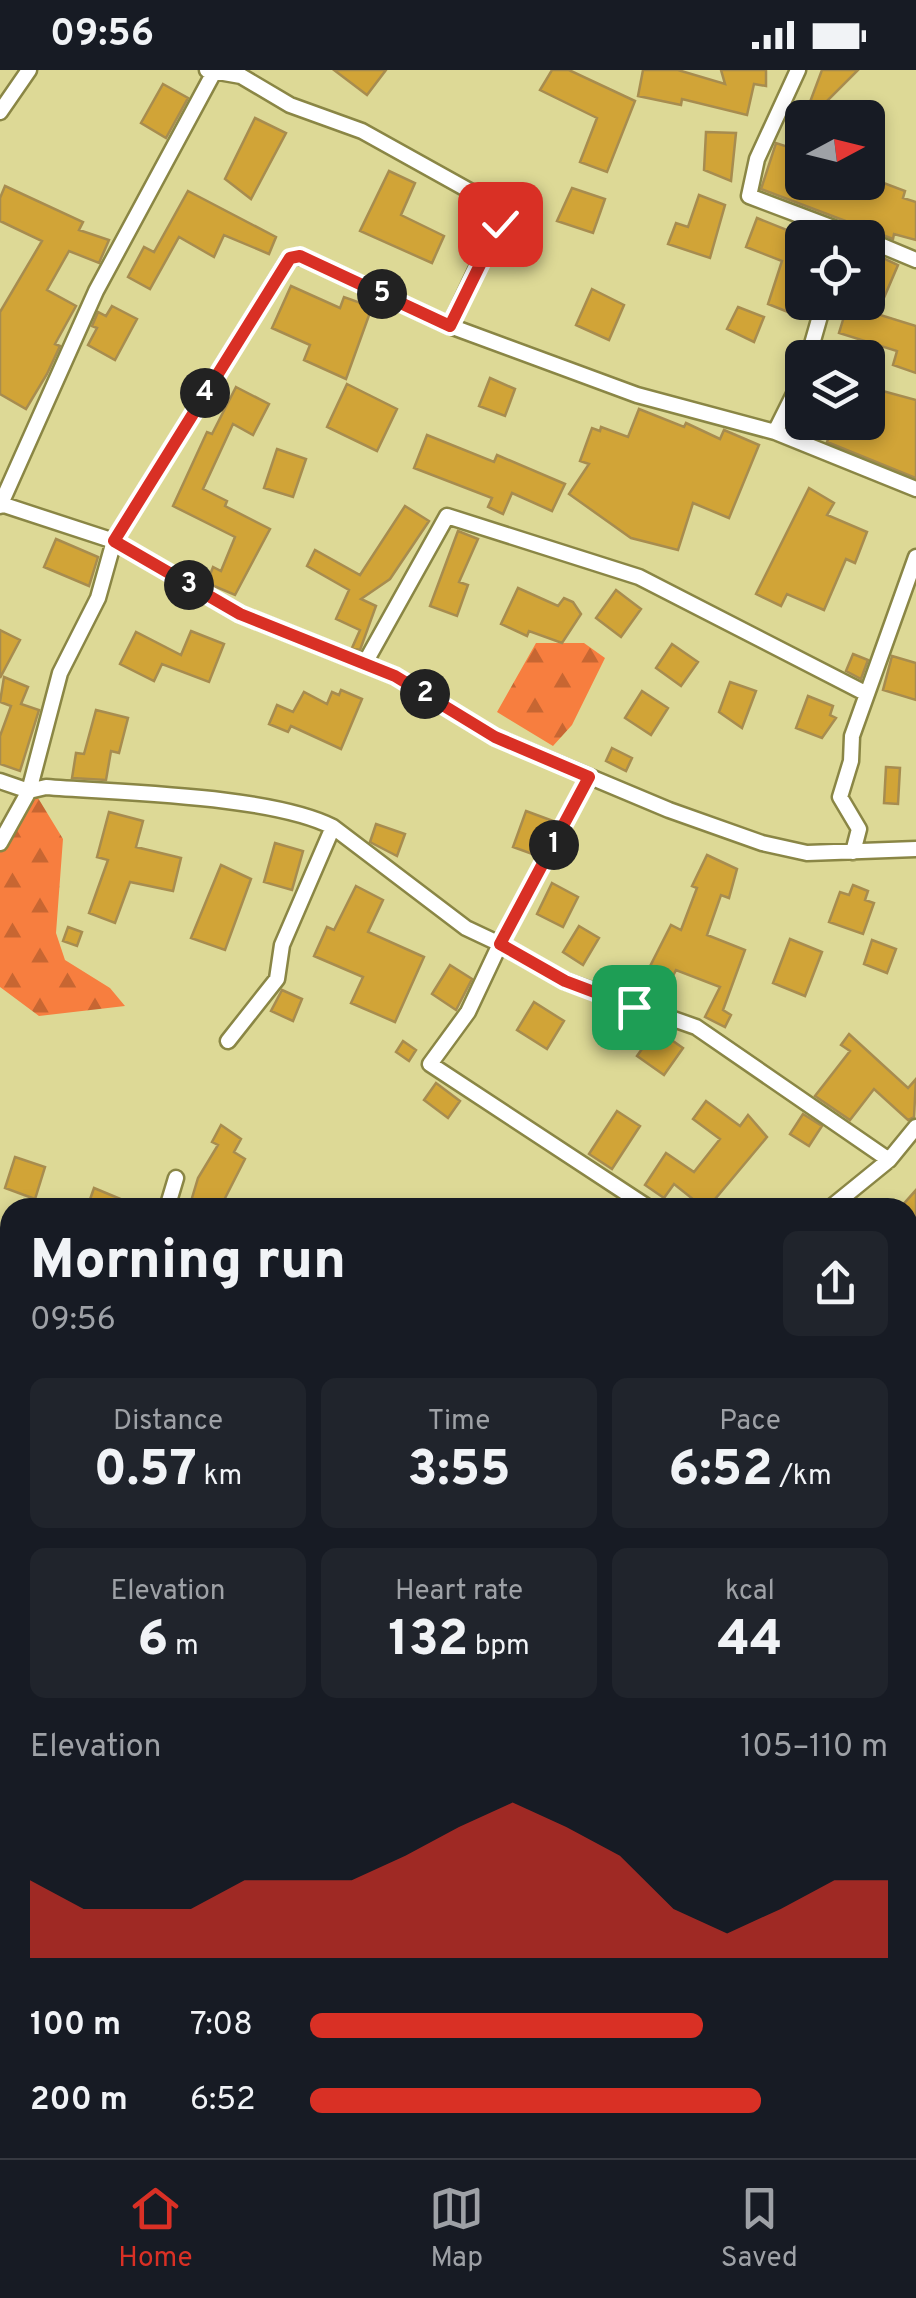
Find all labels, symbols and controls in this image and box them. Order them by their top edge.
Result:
text: 09:56 [50,11,154,60]
north arrow [785,100,885,200]
map controls [785,100,885,440]
pin [458,182,543,267]
icon: check [473,197,528,252]
button: locate [785,220,885,320]
pin: 5 [357,269,407,319]
text: 5 [373,276,391,312]
button: layers [785,340,885,440]
pin: 4 [180,368,230,418]
text: 4 [196,375,214,411]
pin: 3 [164,560,214,610]
text: 3 [181,567,197,603]
pin: 2 [400,669,450,719]
text: 2 [416,676,434,712]
pin: 1 [529,820,579,870]
text: 1 [548,827,560,863]
pin [592,965,677,1050]
icon: arrive [607,980,662,1035]
text: Morning run [30,1228,346,1298]
button: share [783,1231,888,1336]
text: 09:56 [30,1301,116,1341]
text: Distance [113,1404,223,1440]
text: Time [428,1404,490,1440]
text: Pace [719,1404,781,1440]
text: 0.57 [94,1440,197,1503]
text: 3:55 [407,1440,511,1503]
text: 6:52 [668,1440,773,1503]
text: km [197,1459,242,1495]
text: /km [773,1459,832,1495]
text: Elevation [110,1574,226,1610]
text: Heart rate [395,1574,523,1610]
text: kcal [725,1574,775,1610]
text: 6 [137,1610,168,1673]
text: 132 [388,1610,468,1673]
text: 44 [717,1610,783,1673]
text: m [168,1629,199,1665]
text: bpm [468,1629,530,1665]
text: Elevation [30,1728,162,1768]
text: 105–110 m [740,1728,888,1768]
text: 100 m [30,2006,121,2046]
text: 7:08 [190,2006,253,2046]
text: 200 m [30,2081,128,2121]
text: 6:52 [190,2081,256,2121]
tab: Home [118,2181,193,2277]
tab: Map [429,2181,484,2277]
tab: Saved [721,2181,798,2277]

